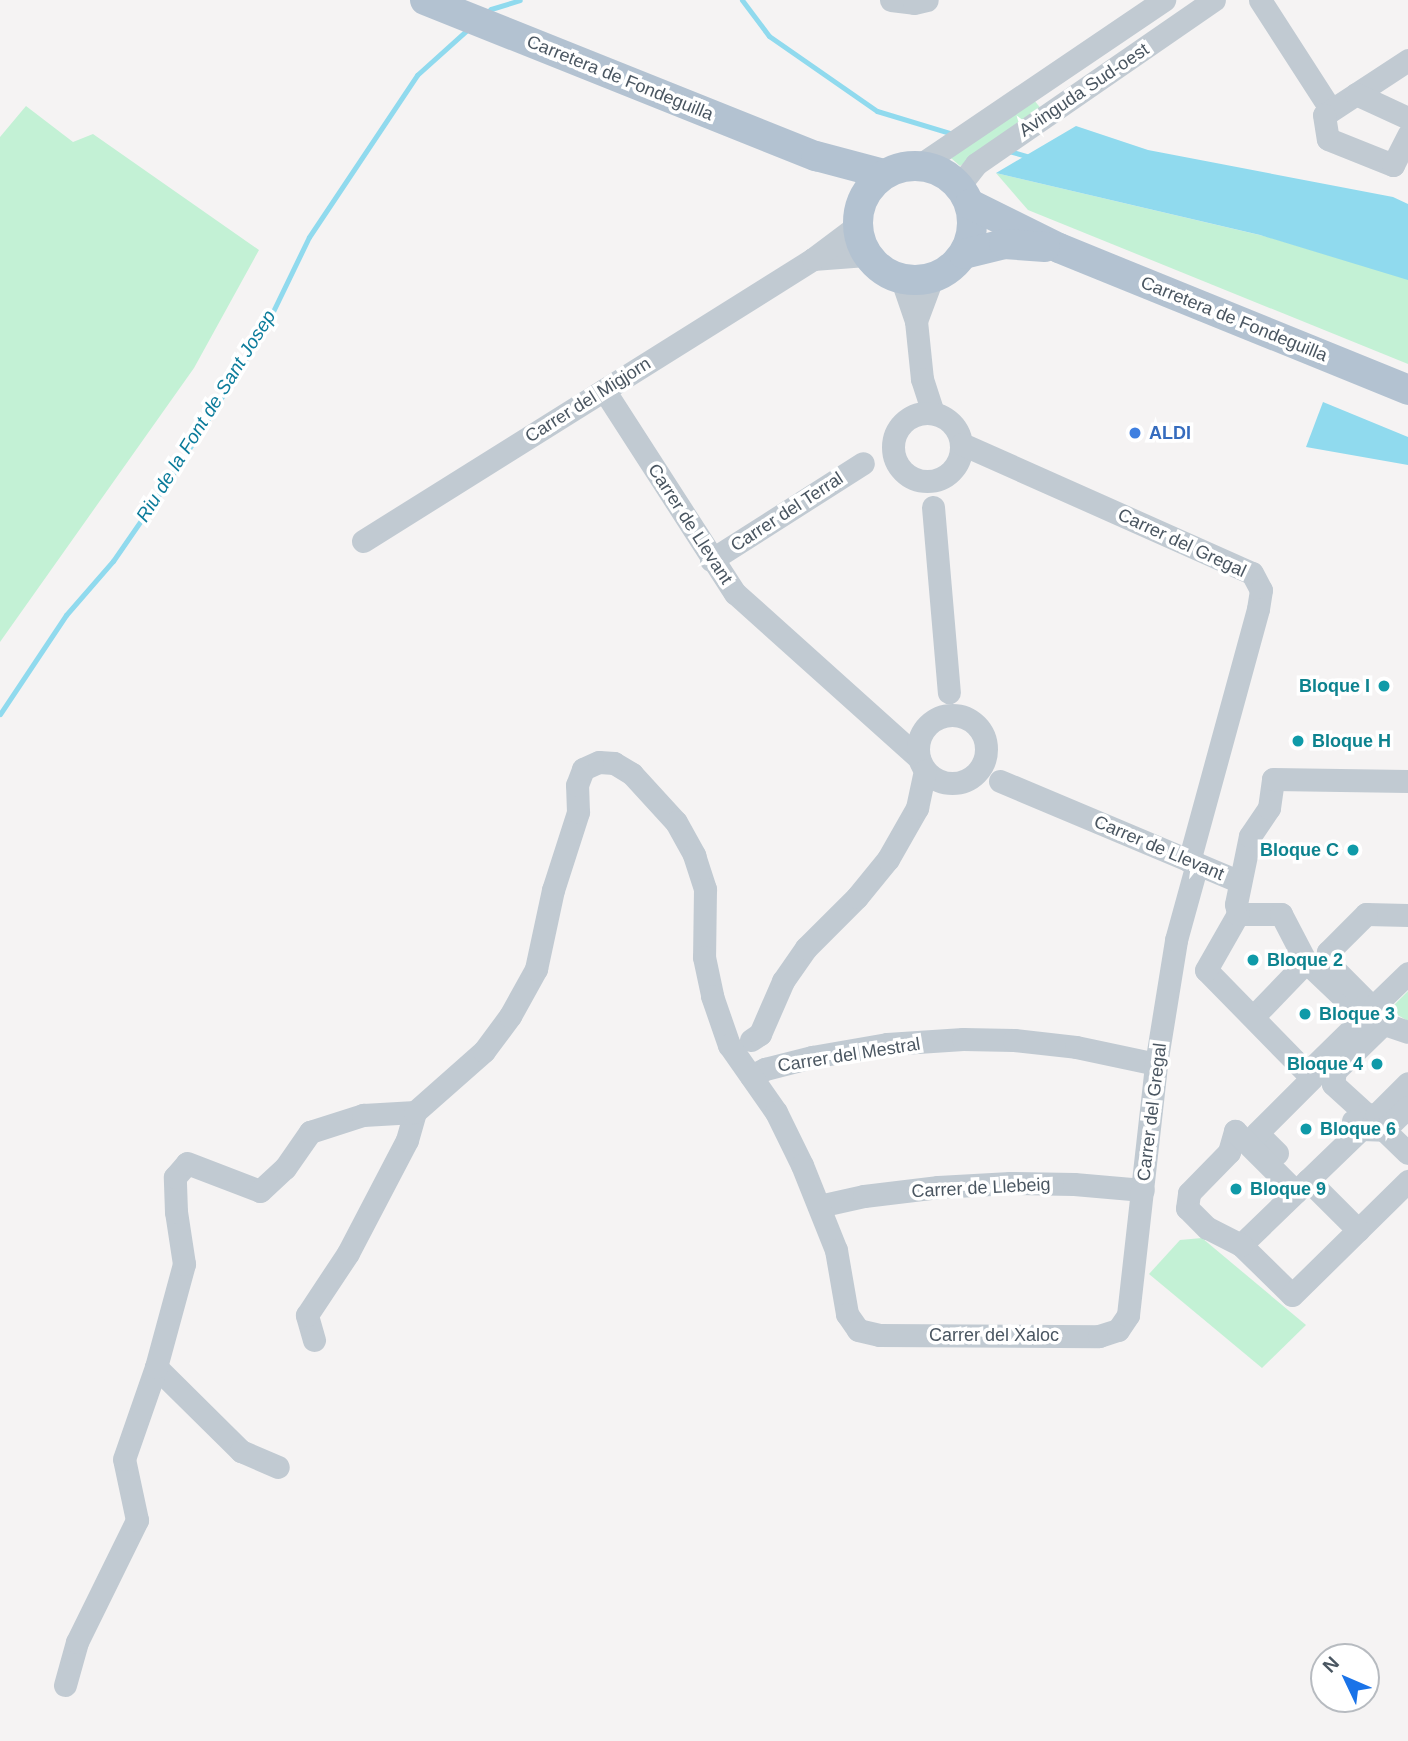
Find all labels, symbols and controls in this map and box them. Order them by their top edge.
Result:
street label: Carretera de Fondeguilla [524,31,716,125]
street label: Avinguda Sud-oest [1015,39,1153,141]
street label: Carretera de Fondeguilla [1138,272,1330,366]
water label: Riu de la Font de Sant Josep [131,306,281,526]
street label: Carrer del Migjorn [521,353,655,447]
place label: ALDI [1149,422,1191,444]
marker: ALDI [1127,425,1143,441]
street label: Carrer de Llevant [643,460,737,588]
street label: Carrer del Terral [727,468,847,556]
street label: Carrer del Gregal [1114,504,1250,582]
place label: Bloque I [1299,675,1370,697]
marker: Bloque I [1376,678,1392,694]
place label: Bloque H [1312,730,1391,752]
marker: Bloque H [1290,733,1306,749]
street label: Carrer de Llevant [1091,811,1227,885]
place label: Bloque C [1260,839,1339,861]
marker: Bloque C [1345,842,1361,858]
place label: Bloque 2 [1267,949,1343,971]
marker: Bloque 2 [1245,952,1261,968]
place label: Bloque 3 [1319,1003,1395,1025]
marker: Bloque 3 [1297,1006,1313,1022]
street label: Carrer del Mestral [776,1033,922,1077]
street label: Carrer del Gregal [1133,1042,1171,1182]
place label: Bloque 4 [1287,1053,1363,1075]
marker: Bloque 4 [1369,1056,1385,1072]
place label: Bloque 6 [1320,1118,1396,1140]
marker: Bloque 6 [1298,1121,1314,1137]
street label: Carrer de Llebeig [911,1174,1051,1202]
place label: Bloque 9 [1250,1178,1326,1200]
marker: Bloque 9 [1228,1181,1244,1197]
street label: Carrer del Xaloc [929,1324,1059,1346]
north arrow [1310,1643,1380,1713]
text: N [1319,1652,1343,1677]

